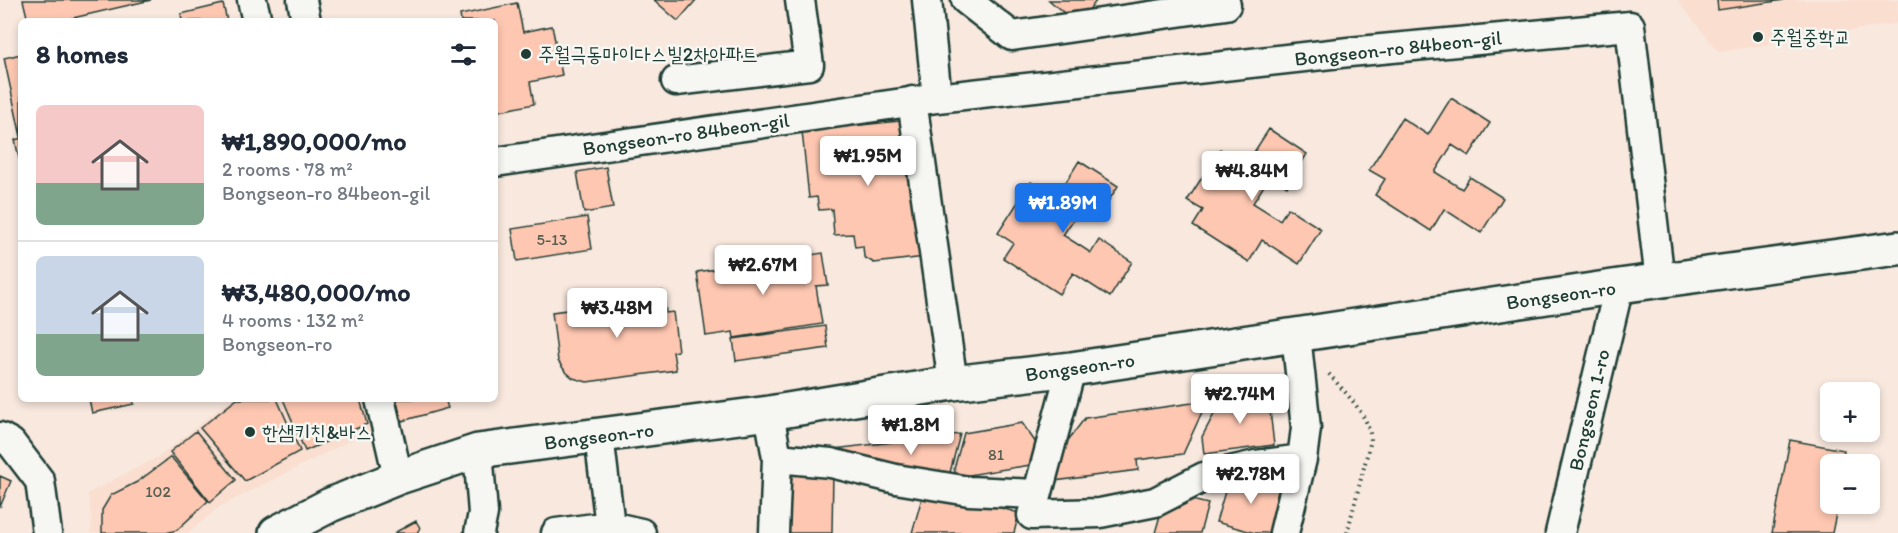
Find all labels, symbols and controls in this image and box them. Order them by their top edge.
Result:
street label: Bongseon-ro 84beon-gil [1293,25,1503,71]
place label: 주월중학교 [1770,25,1850,49]
marker: 주월중학교 [1751,30,1765,44]
text: 8 homes [36,38,128,70]
icon: filters [447,38,480,71]
place label: 주월극동마이다스빌2차아파트 [538,42,758,66]
marker: 주월극동마이다스빌2차아파트 [519,47,533,61]
street label: Bongseon-ro 84beon-gil [581,108,791,160]
text: ₩1,890,000/mo [222,125,407,157]
icon: home [84,129,156,201]
pin: ₩1.95M [819,136,917,187]
text: ₩1.95M [834,143,902,167]
pin: ₩4.84M [1203,151,1301,202]
text: 2 rooms · 78 m² [222,157,353,181]
text: ₩4.84M [1216,158,1288,182]
text: Bongseon-ro 84beon-gil [222,181,430,205]
pin: ₩1.89M [1014,183,1112,234]
text: ₩1.89M [1029,190,1097,214]
house number: 5-13 [537,230,568,249]
pin: ₩2.67M [714,245,812,296]
text: ₩2.67M [729,252,797,276]
street label: Bongseon-ro [1505,275,1617,315]
text: ₩3,480,000/mo [222,276,411,308]
icon: home [84,280,156,352]
pin: ₩3.48M [568,288,666,339]
text: ₩3.48M [581,295,653,319]
text: 4 rooms · 132 m² [222,308,364,332]
text: Bongseon-ro [222,332,332,356]
street label: Bongseon-ro [1024,347,1136,387]
street label: Bongseon 1-ro [1563,347,1615,473]
pin: ₩2.74M [1191,374,1289,425]
text: ₩2.74M [1205,381,1275,405]
map controls [1820,382,1880,514]
button: + [1820,382,1880,442]
pin: ₩1.8M [869,405,953,456]
text: ₩1.8M [882,412,940,436]
street label: Bongseon-ro [543,417,655,455]
place label: 한샘키친&바스 [262,420,371,444]
marker: 한샘키친&바스 [243,425,257,439]
house number: 81 [988,445,1005,464]
pin: ₩2.78M [1202,454,1300,505]
button: − [1820,454,1880,514]
text: ₩2.78M [1216,461,1286,485]
house number: 102 [145,482,171,501]

